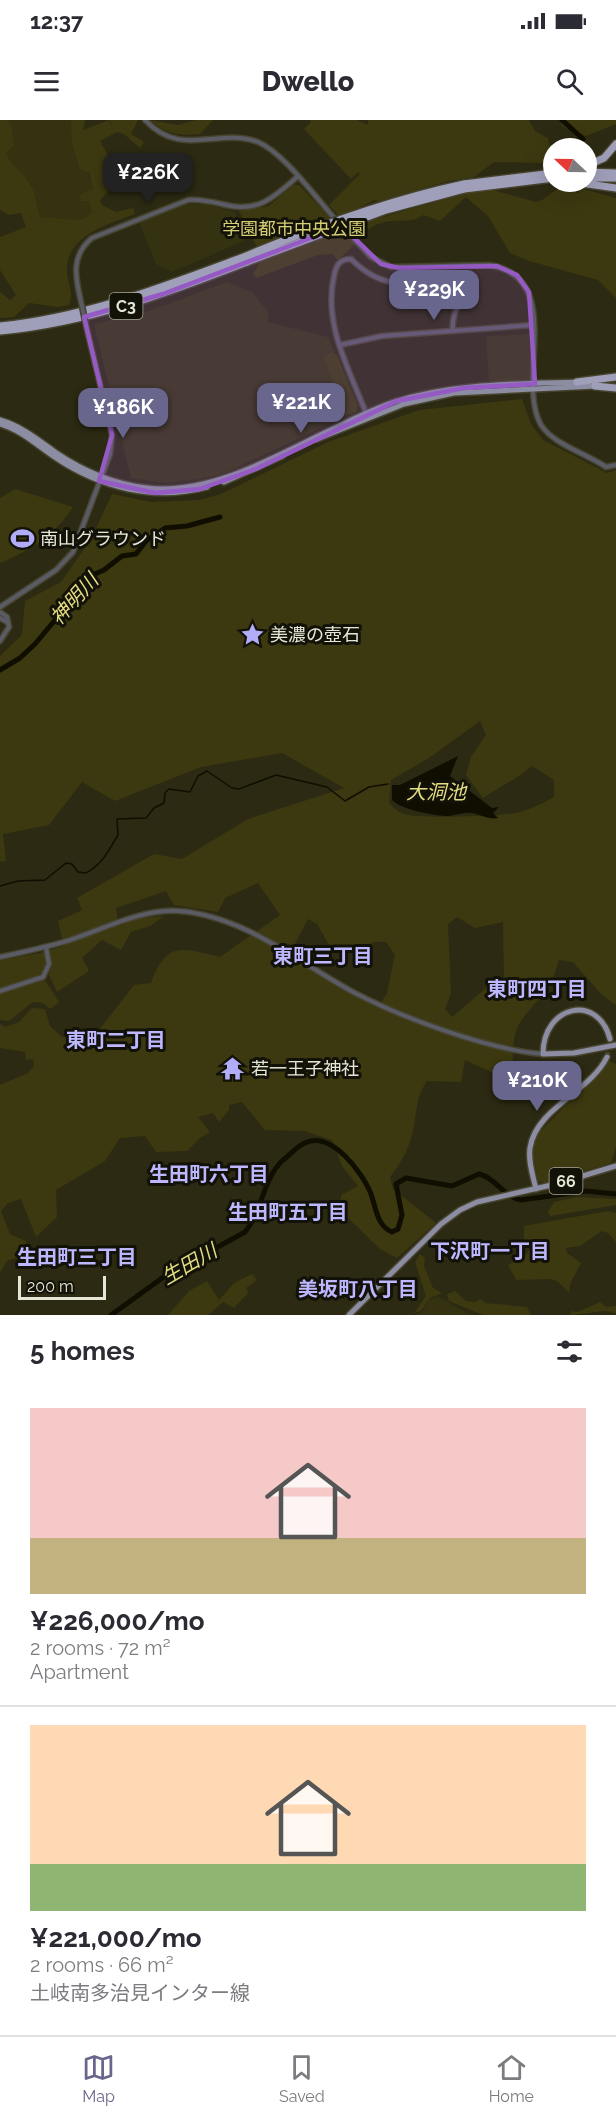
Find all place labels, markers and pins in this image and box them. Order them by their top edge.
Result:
pin: ¥226K [106,153,190,204]
pin: ¥229K [392,270,476,321]
pin: ¥221K [259,383,343,434]
pin: ¥186K [81,388,165,439]
sports icon: 南山グラウンド [9,526,35,552]
place label: 南山グラウンド [40,528,166,549]
place icon: 美濃の壺石 [239,622,265,648]
place label: 美濃の壺石 [270,624,360,645]
temple icon: 若一王子神社 [220,1056,246,1082]
place label: 若一王子神社 [251,1058,359,1079]
pin: ¥210K [495,1061,579,1112]

